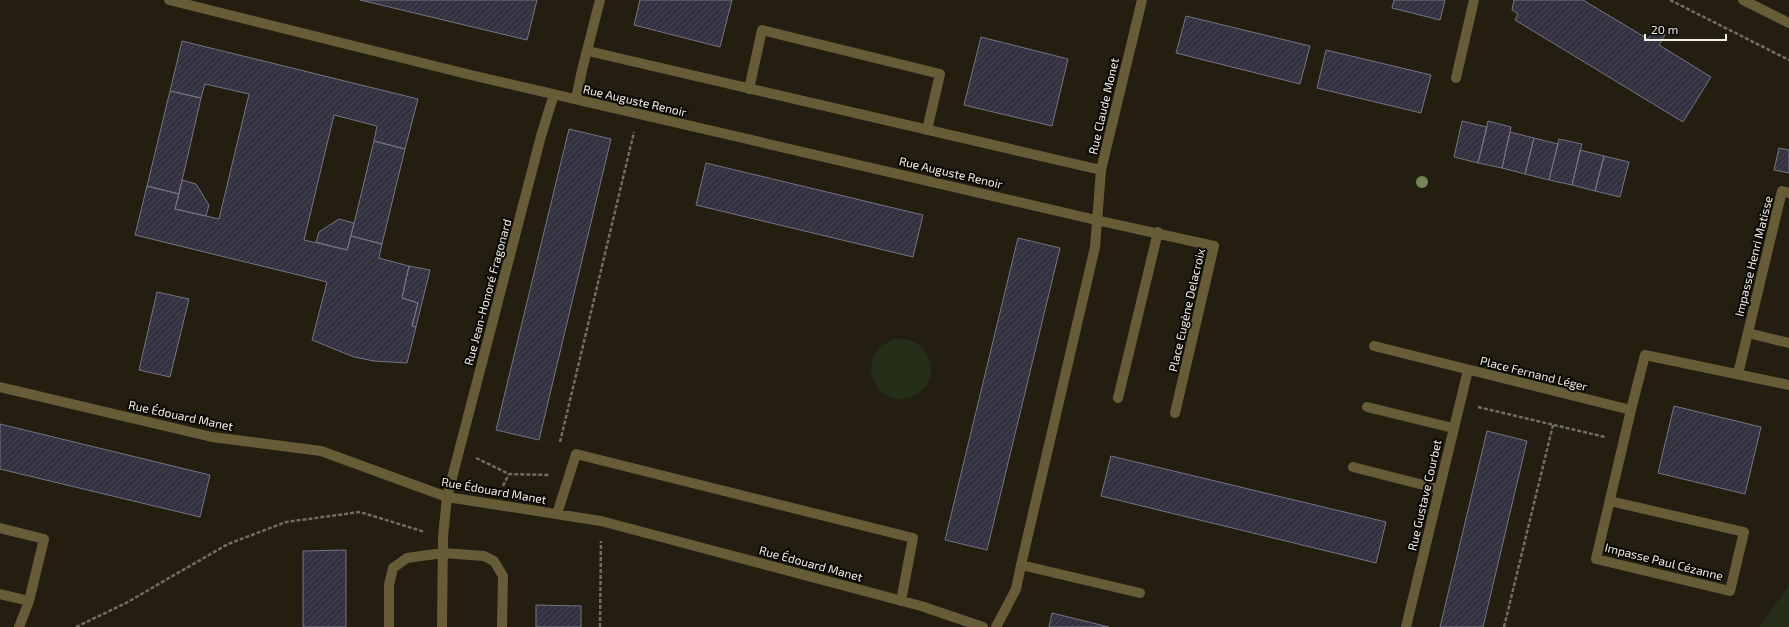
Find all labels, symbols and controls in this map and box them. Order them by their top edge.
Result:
scale bar [1645,16,1726,42]
text: 20 m [1651,22,1678,36]
street label: Rue Claude Monet [1085,56,1121,156]
street label: Rue Auguste Renoir [582,81,688,119]
street label: Rue Auguste Renoir [898,153,1004,191]
street label: Impasse Henri Matisse [1731,194,1775,318]
street label: Rue Jean-Honoré Fragonard [461,217,513,367]
street label: Place Eugène Delacroix [1165,246,1207,373]
street label: Place Fernand Léger [1479,353,1589,393]
street label: Rue Édouard Manet [127,397,235,433]
street label: Rue Gustave Courbet [1404,438,1444,552]
street label: Rue Édouard Manet [440,474,548,506]
street label: Impasse Paul Cézanne [1603,540,1725,582]
street label: Rue Édouard Manet [758,542,865,584]

